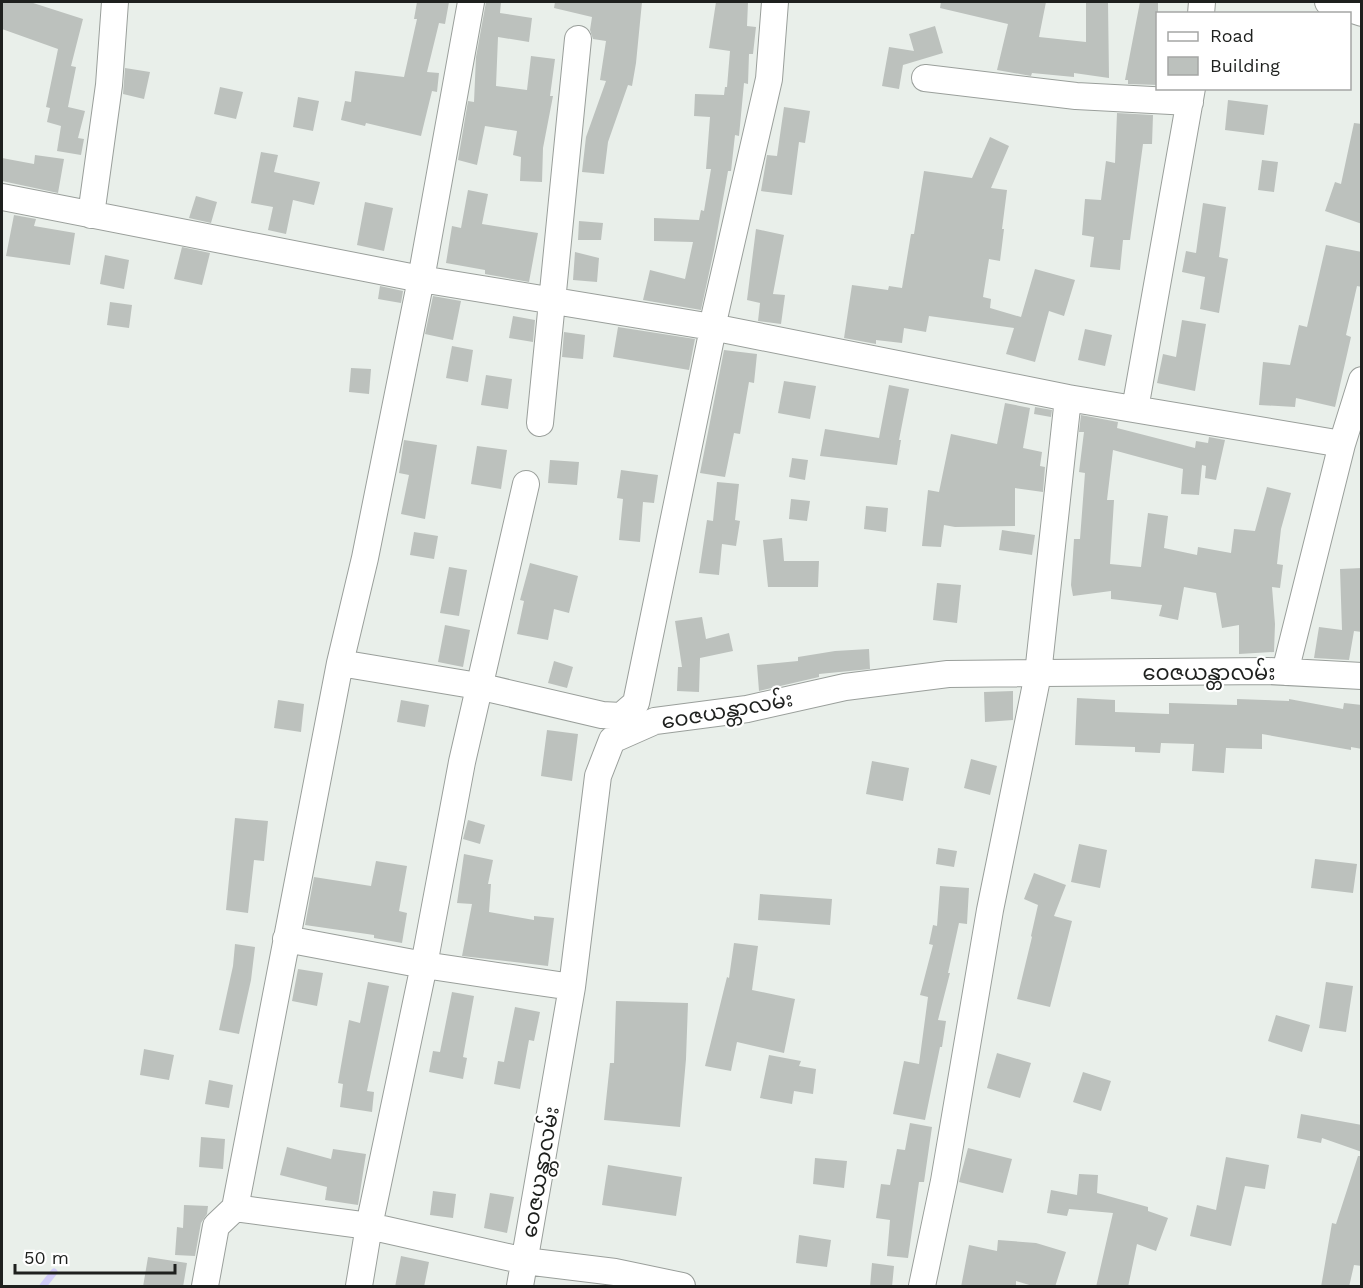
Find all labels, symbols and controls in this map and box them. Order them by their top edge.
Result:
legend [1156,12,1351,90]
text: Road [1210,25,1254,46]
text: Building [1210,55,1280,76]
street label: ဝေဇယန္တာလမ်း [1142,657,1276,690]
street label: ဝေဇယန္တာလမ်း [659,683,796,739]
street label: ဝေဇယန္တာလမ်း [513,1104,569,1241]
scale bar [15,1237,176,1275]
text: 50 m [24,1247,69,1268]

